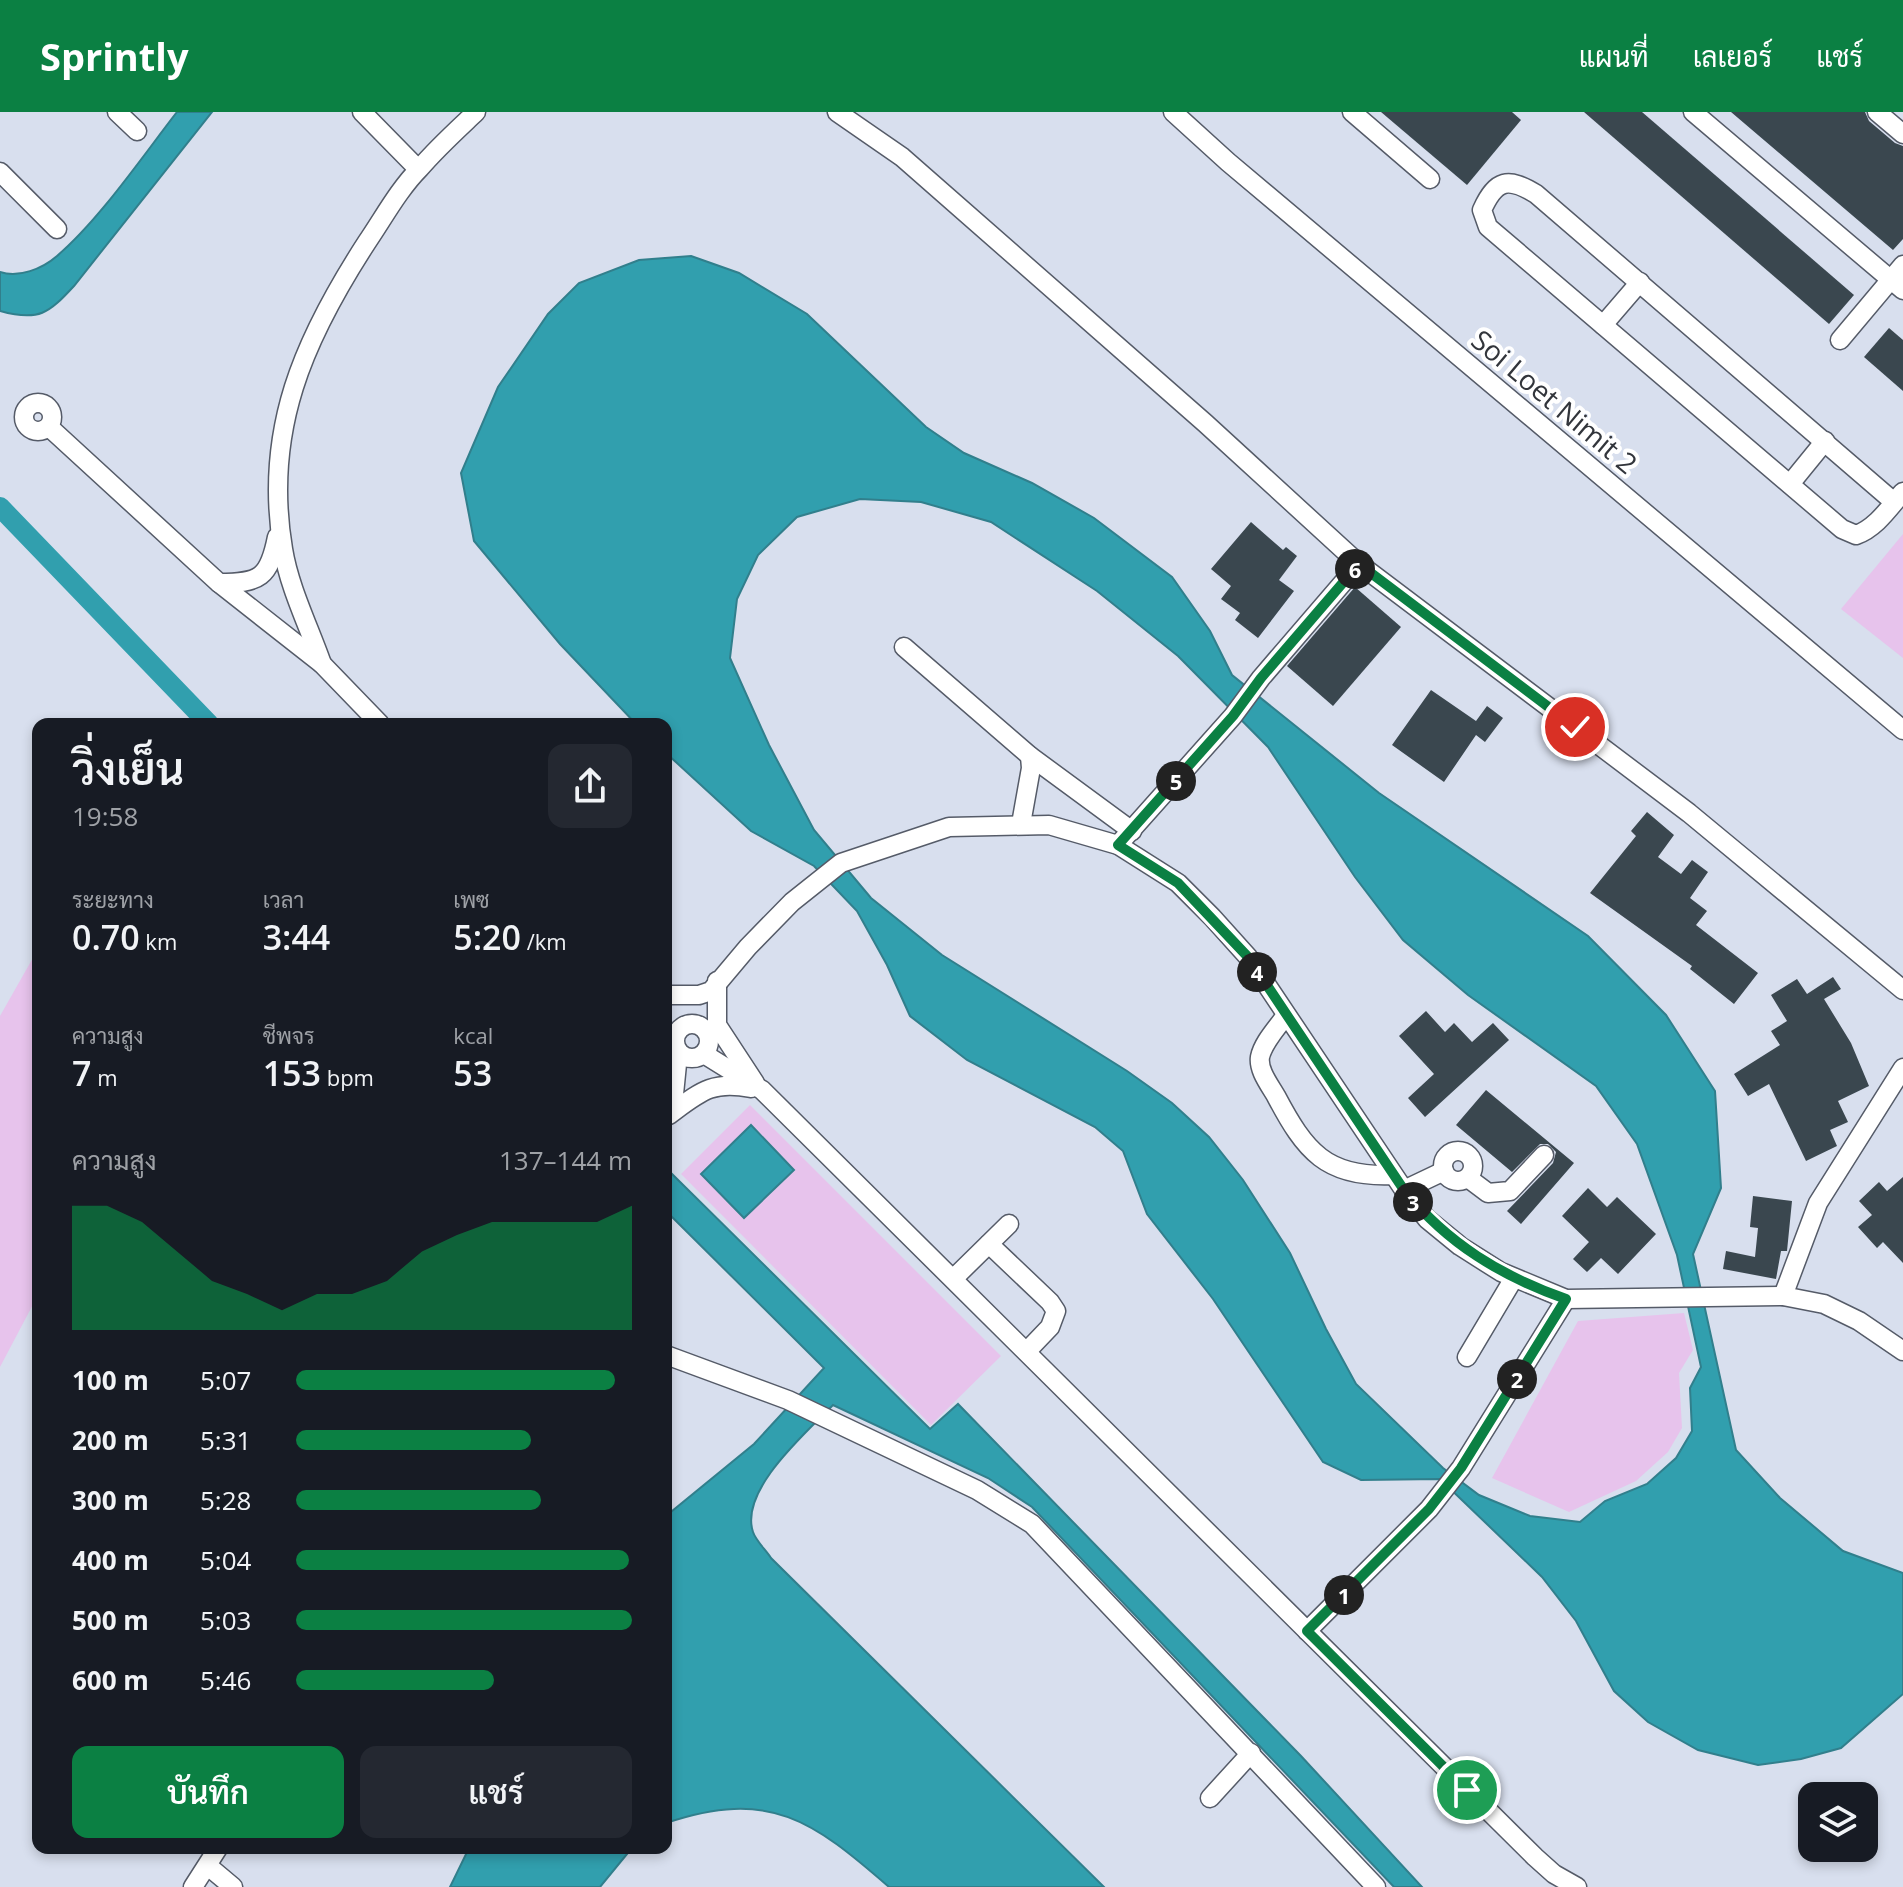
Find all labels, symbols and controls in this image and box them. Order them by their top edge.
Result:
text: Sprintly [40,30,189,82]
text: แผนที่ [1579,37,1649,75]
text: เลเยอร์ [1693,37,1772,75]
text: แชร์ [1816,37,1863,75]
street label: Soi Loet Nimit 2 [1464,320,1646,482]
pin: 6 [1335,549,1375,589]
text: 6 [1349,554,1361,584]
pin [1541,693,1609,761]
icon: check [1553,705,1597,749]
text: วิ่งเย็น [72,738,184,798]
button: share [548,744,632,828]
pin: 5 [1156,761,1196,801]
text: 5 [1170,766,1182,796]
text: 19:58 [72,798,138,834]
text: ระยะทาง [72,884,154,914]
text: เวลา [263,884,304,914]
text: เพซ [453,884,490,914]
text: 0.70 [72,914,140,960]
text: 3:44 [263,914,330,960]
text: 5:20 [453,914,521,960]
text: km [140,926,177,956]
text: /km [521,926,567,956]
pin: 4 [1237,952,1277,992]
text: 4 [1251,957,1263,987]
text: ความสูง [72,1020,143,1050]
text: ชีพจร [263,1020,315,1050]
text: kcal [453,1020,493,1050]
text: 7 [72,1050,91,1096]
text: 153 [263,1050,321,1096]
text: 53 [453,1050,492,1096]
text: m [91,1062,118,1092]
text: bpm [321,1062,374,1092]
text: ความสูง [72,1142,156,1178]
text: 137–144 m [499,1142,632,1178]
pin: 3 [1393,1182,1433,1222]
text: 3 [1407,1187,1419,1217]
pin: 2 [1497,1359,1537,1399]
text: 100 m [72,1362,149,1398]
text: 5:07 [200,1362,251,1398]
text: 2 [1511,1364,1523,1394]
text: 200 m [72,1422,149,1458]
text: 5:31 [200,1422,251,1458]
text: 300 m [72,1482,149,1518]
text: 5:28 [200,1482,251,1518]
text: 400 m [72,1542,149,1578]
text: 5:04 [200,1542,251,1578]
pin: 1 [1324,1575,1364,1615]
text: 1 [1338,1580,1350,1610]
text: 500 m [72,1602,149,1638]
text: 5:03 [200,1602,251,1638]
text: 600 m [72,1662,149,1698]
text: 5:46 [200,1662,251,1698]
button: บันทึก [72,1746,344,1838]
button: แชร์ [360,1746,632,1838]
pin [1433,1756,1501,1824]
icon: arrive [1445,1768,1489,1812]
map controls [1798,1782,1878,1862]
button: layers [1798,1782,1878,1862]

